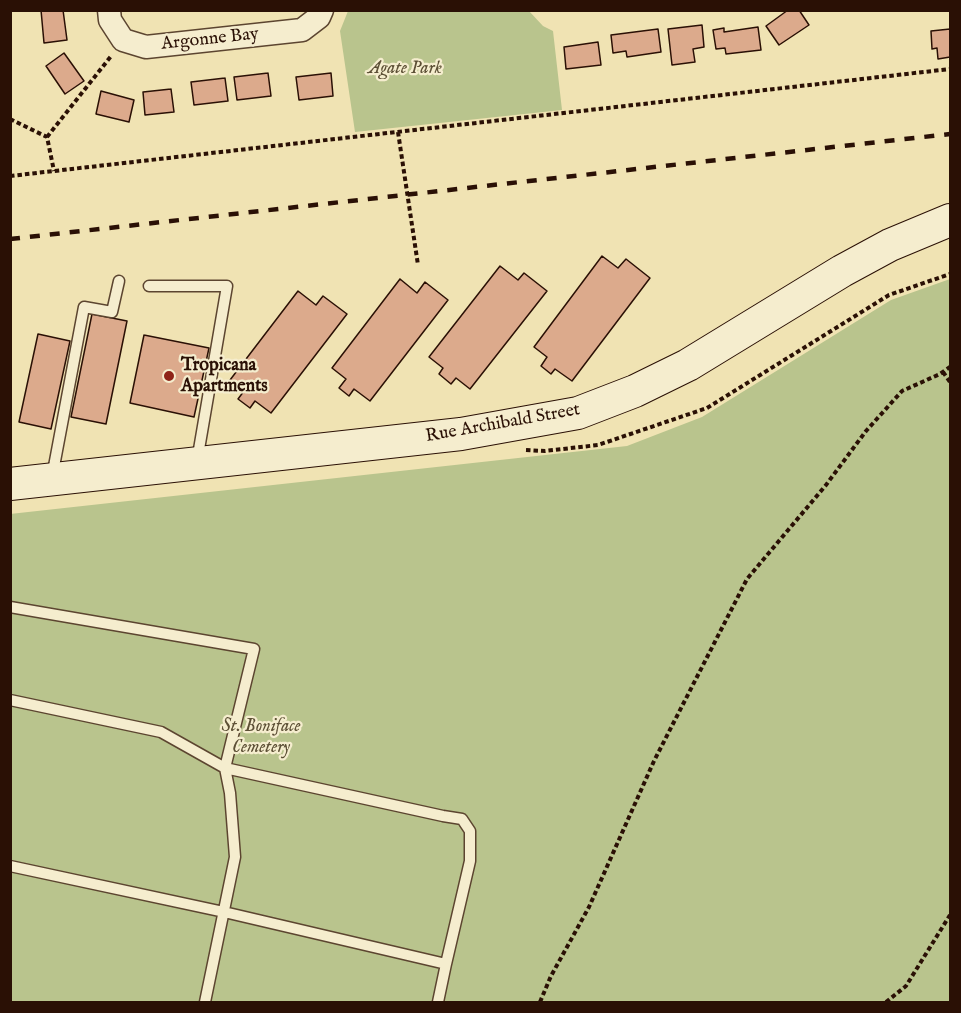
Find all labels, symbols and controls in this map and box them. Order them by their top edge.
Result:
street label: Argonne Bay [160,24,260,56]
park label: Agate Park [368,58,442,80]
place label: Tropicana Apartments [181,355,268,398]
marker: Tropicana Apartments [162,369,176,383]
street label: Rue Archibald Street [424,400,582,448]
park label: St. Boniface Cemetery [221,716,301,758]

